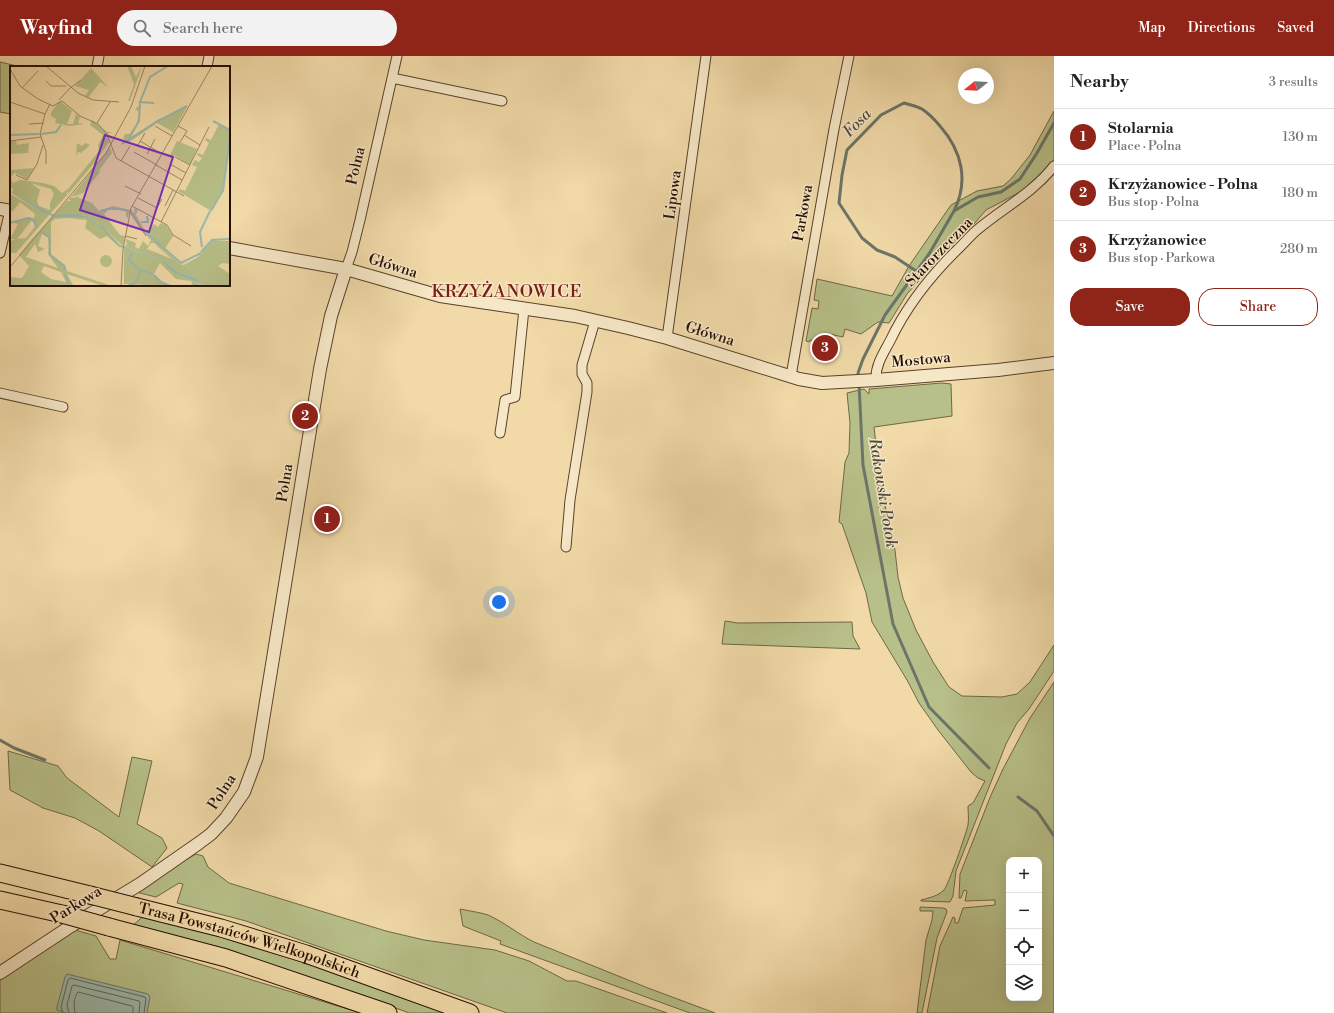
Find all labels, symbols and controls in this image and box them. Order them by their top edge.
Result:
search box [117,10,397,46]
text: Wayfind [20,16,93,40]
icon: search [131,17,153,39]
text: Search here [163,19,243,38]
text: Map [1138,19,1166,37]
text: Directions [1188,19,1255,37]
text: Saved [1277,19,1314,37]
inset map [10,66,230,286]
north arrow [958,68,994,104]
text: Nearby [1070,71,1129,93]
text: 3 results [1269,74,1318,90]
water label: Fosa [839,104,876,142]
text: Stolarnia [1108,119,1174,138]
text: 1 [1080,129,1086,145]
text: 130 m [1283,129,1318,145]
text: Place · Polna [1108,138,1181,154]
street label: Polna [342,145,370,187]
street label: Lipowa [660,169,686,221]
text: Krzyżanowice - Polna [1108,175,1258,194]
street label: Parkowa [789,183,817,243]
text: 2 [1079,185,1087,201]
text: 180 m [1282,185,1318,201]
text: Bus stop · Polna [1108,194,1199,210]
street label: Starorzeczna [901,213,977,291]
text: Krzyżanowice [1108,231,1206,250]
text: 3 [1079,241,1087,257]
text: 280 m [1280,241,1318,257]
street label: Główna [366,250,420,283]
text: Bus stop · Parkowa [1108,250,1215,266]
district label: KRZYŻANOWICE [431,280,583,303]
button: Save [1070,288,1190,326]
button: Share [1198,288,1318,326]
street label: Główna [683,318,737,351]
pin: 3 [812,333,838,363]
street label: Mostowa [890,348,952,372]
pin: 2 [292,401,318,431]
water label: Rakowski Potok [864,436,902,549]
street label: Polna [273,462,297,504]
pin: 1 [314,504,340,534]
your location [489,592,509,612]
street label: Polna [204,770,241,813]
map controls [1006,857,1042,1001]
button: + [1006,857,1042,893]
street label: Parkowa [47,882,106,928]
button: − [1006,893,1042,929]
street label: Trasa Powstańców Wielkopolskich [136,898,363,982]
button: locate [1006,929,1042,965]
button: layers [1006,965,1042,1001]

